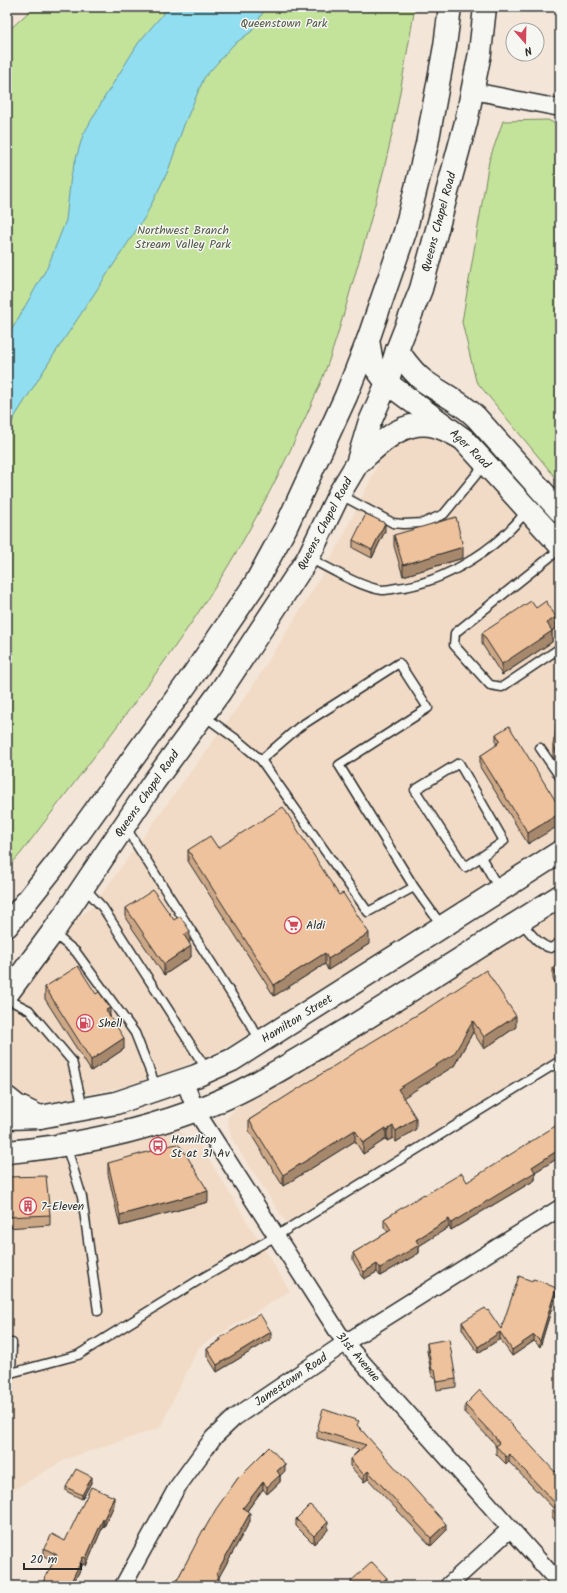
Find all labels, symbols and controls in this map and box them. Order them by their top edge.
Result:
park label: Queenstown Park [241,14,328,33]
north arrow [505,22,545,62]
text: N [522,41,534,60]
street label: Queens Chapel Road [417,169,462,274]
park label: Northwest Branch Stream Valley Park [135,221,231,254]
street label: Ager Road [445,424,496,474]
street label: Queens Chapel Road [292,473,358,574]
street label: Queens Chapel Road [110,746,185,842]
supermarket icon: Aldi [283,915,303,935]
place label: Aldi [306,916,326,935]
street label: Hamilton Street [258,989,337,1048]
fuel station icon: Shell [75,1013,95,1033]
place label: Shell [98,1014,122,1033]
place label: Hamilton St at 31 Av [171,1130,231,1163]
bus stop icon: Hamilton St at 31 Av [148,1136,168,1156]
building icon: 7-Eleven [18,1196,38,1216]
place label: 7-Eleven [41,1197,84,1216]
street label: 31st Avenue [331,1328,385,1387]
street label: Jamestown Road [251,1348,332,1412]
scale bar [24,1545,81,1571]
text: 20 m [30,1550,58,1569]

